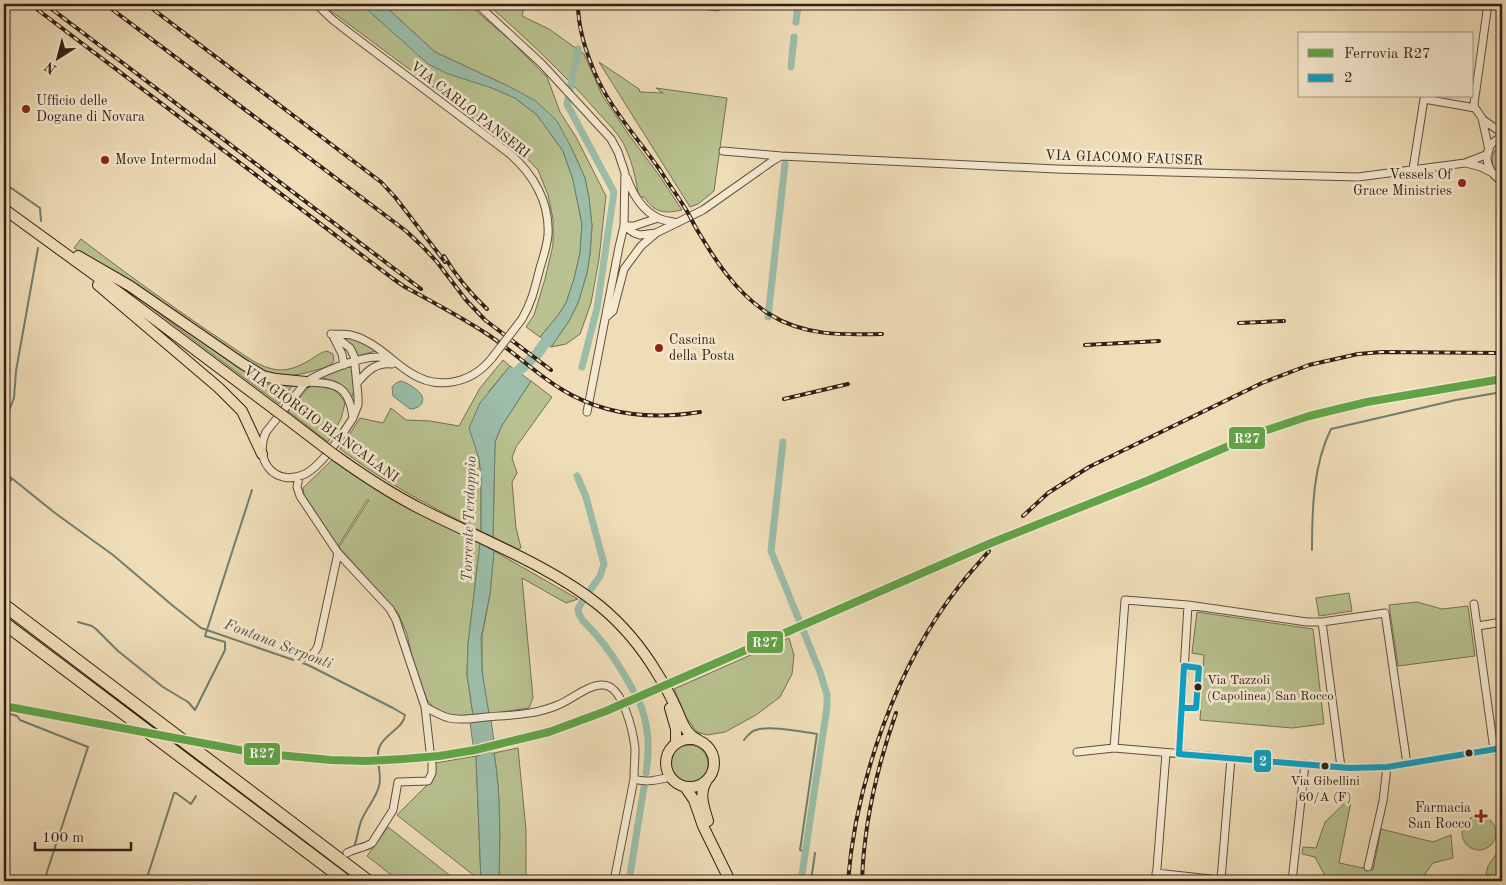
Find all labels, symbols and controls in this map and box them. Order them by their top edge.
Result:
north arrow [32,32,82,82]
legend [1298,32,1474,98]
text: Ferrovia R27 [1344,47,1431,62]
text: N [42,59,59,77]
street label: VIA CARLO PANSERI [408,59,532,161]
text: 2 [1344,71,1353,86]
place label: Ufficio delle Dogane di Novara [36,94,145,124]
marker: Ufficio delle Dogane di Novara [20,103,32,115]
street label: VIA GIACOMO FAUSER [1045,148,1203,168]
place label: Move Intermodal [115,153,217,167]
marker: Move Intermodal [99,154,111,166]
place label: Vessels Of Grace Ministries [1353,168,1453,198]
marker: Vessels Of Grace Ministries [1456,177,1468,189]
place label: Cascina della Posta [669,333,735,363]
marker: Cascina della Posta [653,342,665,354]
street label: VIA GIORGIO BIANCALANI [241,363,401,485]
line badge: R27 [1228,426,1266,450]
text: R27 [1234,432,1260,446]
water label: Torrente Terdoppio [460,456,480,582]
water label: Fontana Serponti [221,617,334,673]
line badge: R27 [746,630,784,654]
text: R27 [752,636,778,650]
place label: Via Tazzoli (Capolinea) San Rocco [1207,674,1334,703]
marker: Via Tazzoli (Capolinea) San Rocco [1193,682,1203,692]
line badge: R27 [243,742,281,766]
text: R27 [249,747,275,761]
unlabelled marker [1464,748,1474,758]
line badge: 2 [1253,749,1272,773]
text: 2 [1259,755,1267,769]
marker: Via Gibellini 60/A (F) [1320,761,1330,771]
place label: Via Gibellini 60/A (F) [1290,775,1360,804]
place label: Farmacia San Rocco [1408,801,1471,831]
marker: Farmacia San Rocco [1475,810,1487,822]
scale bar [35,820,131,852]
text: 100 m [42,831,84,846]

